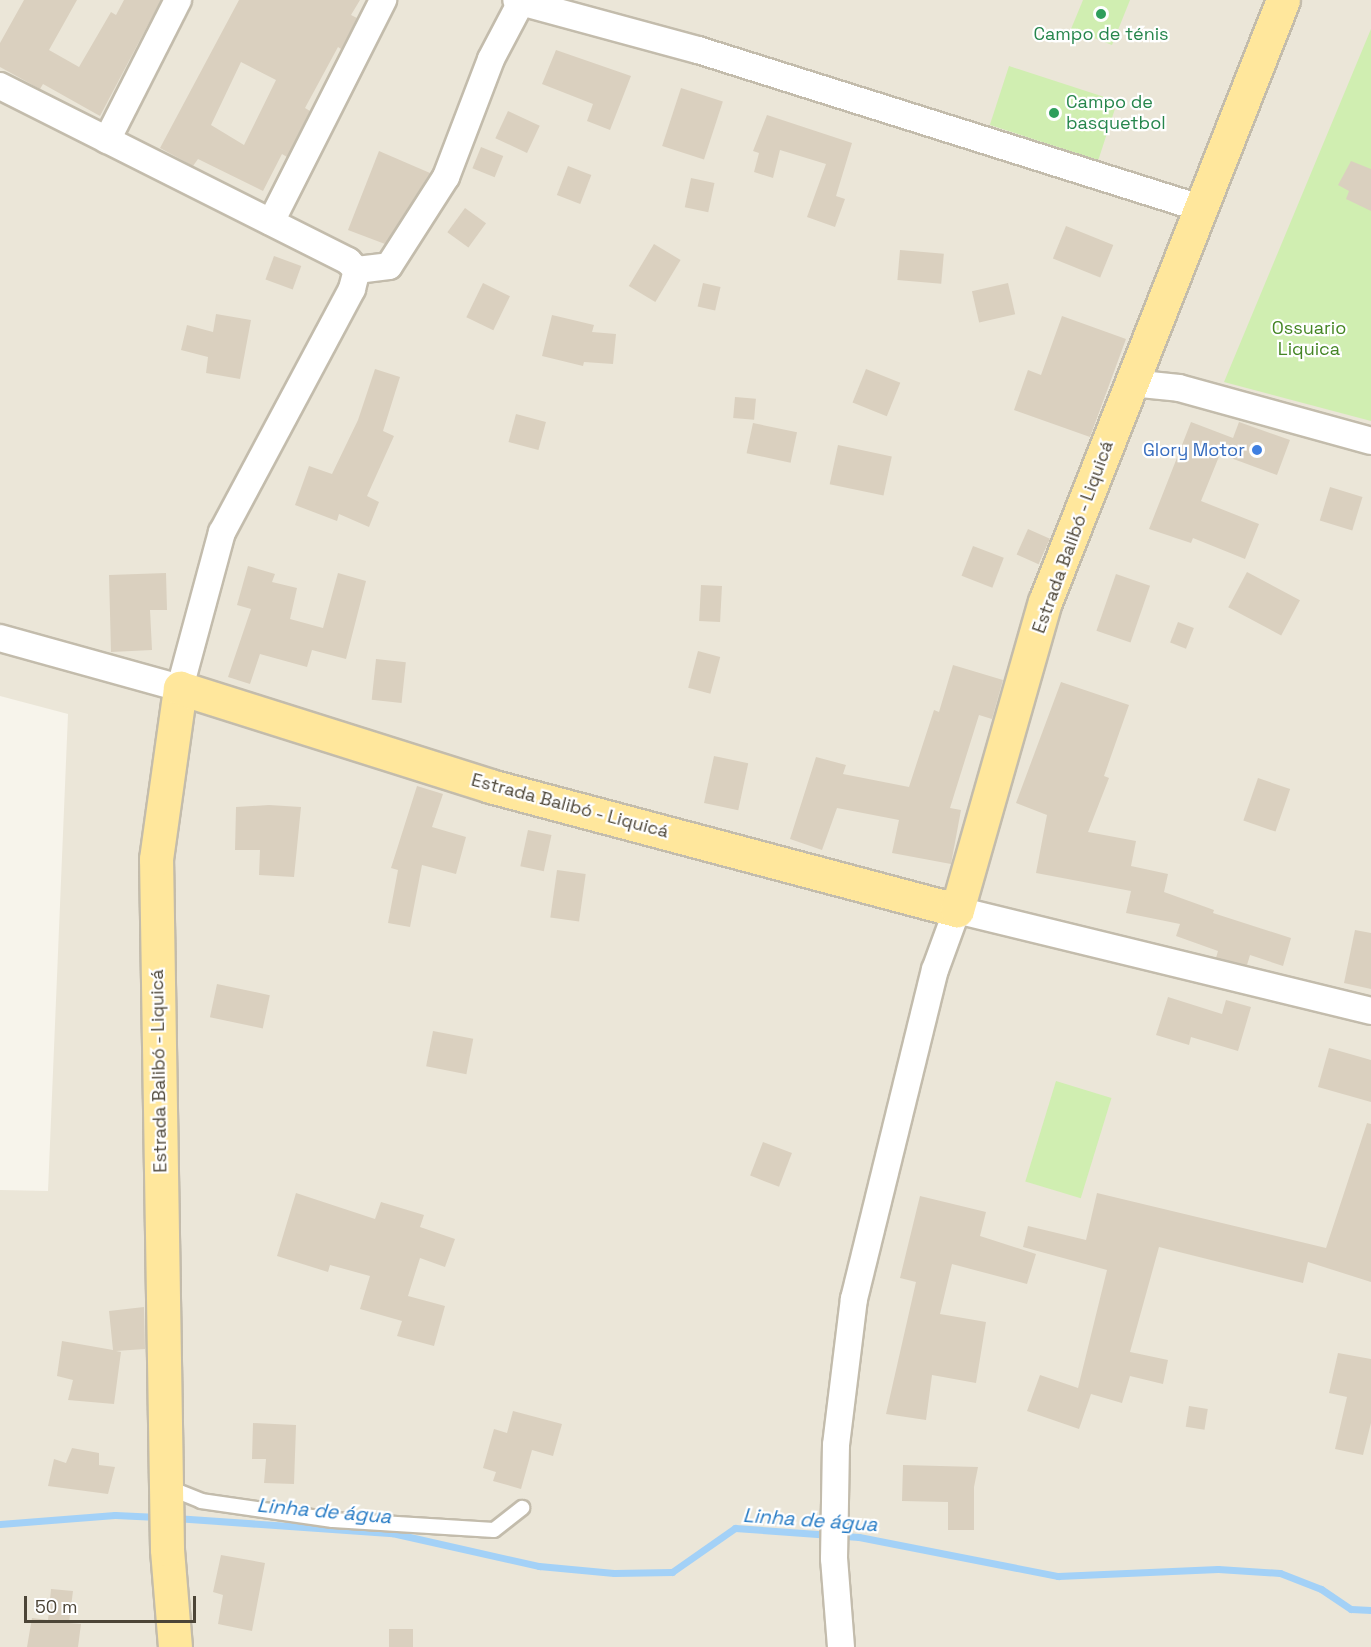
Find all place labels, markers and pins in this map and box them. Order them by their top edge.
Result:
marker: Campo de ténis [1094,7,1108,21]
place label: Campo de ténis [1033,23,1169,45]
place label: Campo de basquetbol [1066,92,1166,134]
marker: Campo de basquetbol [1047,106,1061,120]
place label: Glory Motor [1143,439,1245,461]
marker: Glory Motor [1250,443,1264,457]

